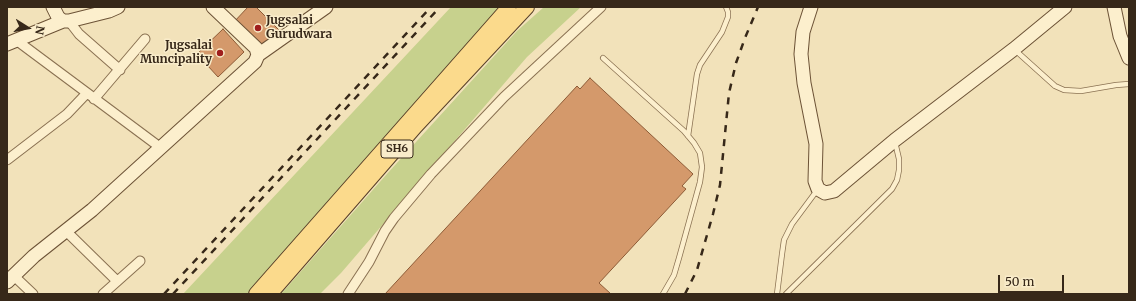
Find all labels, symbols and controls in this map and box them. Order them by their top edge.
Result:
north arrow [8,8,48,48]
place label: Jugsalai Gurudwara [266,14,332,42]
marker: Jugsalai Gurudwara [253,23,263,33]
text: N [32,25,47,36]
place label: Jugsalai Muncipality [140,39,212,67]
marker: Jugsalai Muncipality [215,48,225,58]
road number: SH6 [381,140,413,158]
scale bar [1000,267,1066,293]
text: 50 m [1005,274,1034,289]

